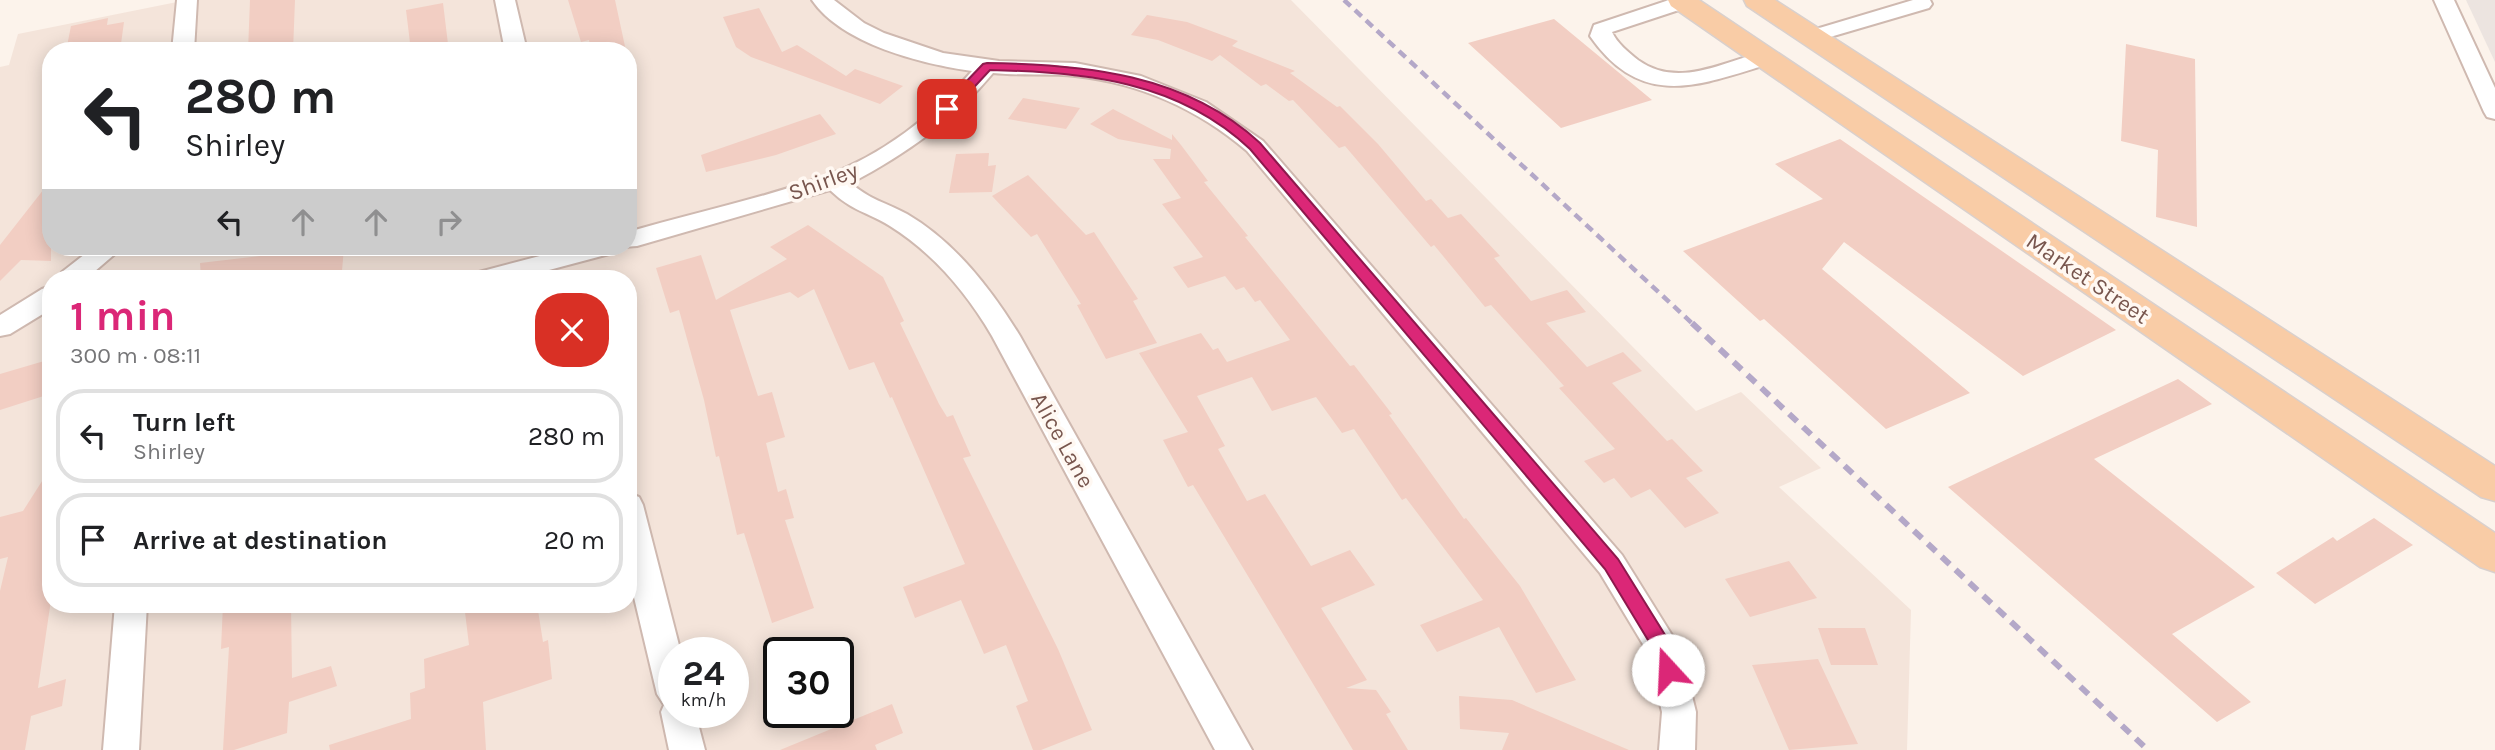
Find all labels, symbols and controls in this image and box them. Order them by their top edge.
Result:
text: 280 m [185,68,336,125]
icon: left [70,70,161,161]
pin [917,79,977,139]
icon: arrive [928,90,966,128]
text: Shirley [185,127,285,164]
street label: Shirley [785,156,862,206]
icon: left [211,203,249,241]
icon: ahead [284,203,322,241]
icon: ahead [357,203,395,241]
icon: right [430,203,468,241]
street label: Market Street [2021,227,2155,330]
text: 1 min [70,291,175,341]
button: close [535,293,609,367]
text: 300 m · 08:11 [70,342,201,369]
street label: Alice Lane [1025,388,1100,493]
text: Turn left [133,407,235,438]
icon: left [74,417,112,455]
text: 280 m [528,421,605,452]
text: Shirley [133,438,205,465]
icon: arrive [74,521,112,559]
text: Arrive at destination [133,525,387,556]
text: 20 m [544,525,605,556]
position arrow [1631,633,1705,707]
speed limit sign: 30 [763,637,854,728]
text: 24 [683,653,725,694]
text: km/h [681,689,726,711]

